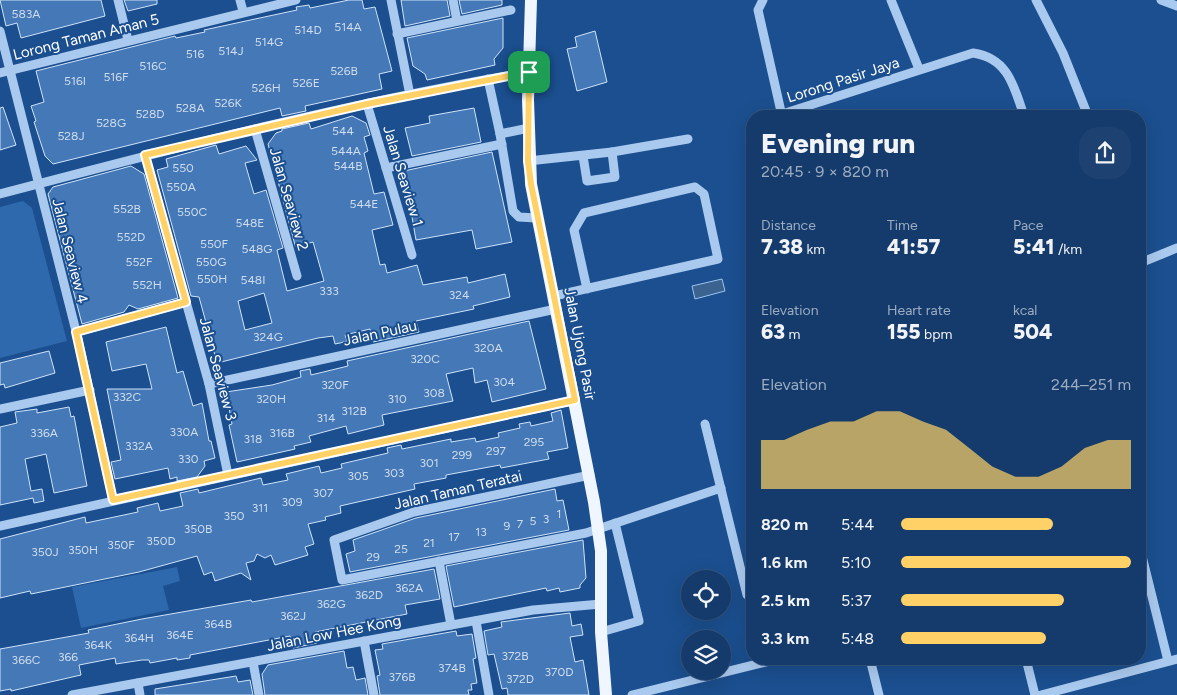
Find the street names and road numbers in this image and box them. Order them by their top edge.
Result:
street label: Lorong Taman Aman 5 [11,10,161,64]
street label: Lorong Pasir Jaya [784,53,902,107]
street label: Jalan Seaview 1 [379,124,427,228]
street label: Jalan Seaview 2 [266,145,312,253]
street label: Jalan Seaview 4 [48,197,92,305]
street label: Jalan Ujong Pasir [560,286,600,402]
street label: Jalan Seaview 3 [196,315,240,423]
street label: Jalan Pulau [342,316,418,350]
street label: Jalan Taman Teratai [392,467,524,513]
street label: Jalan Low Hee Kong [265,611,403,655]

